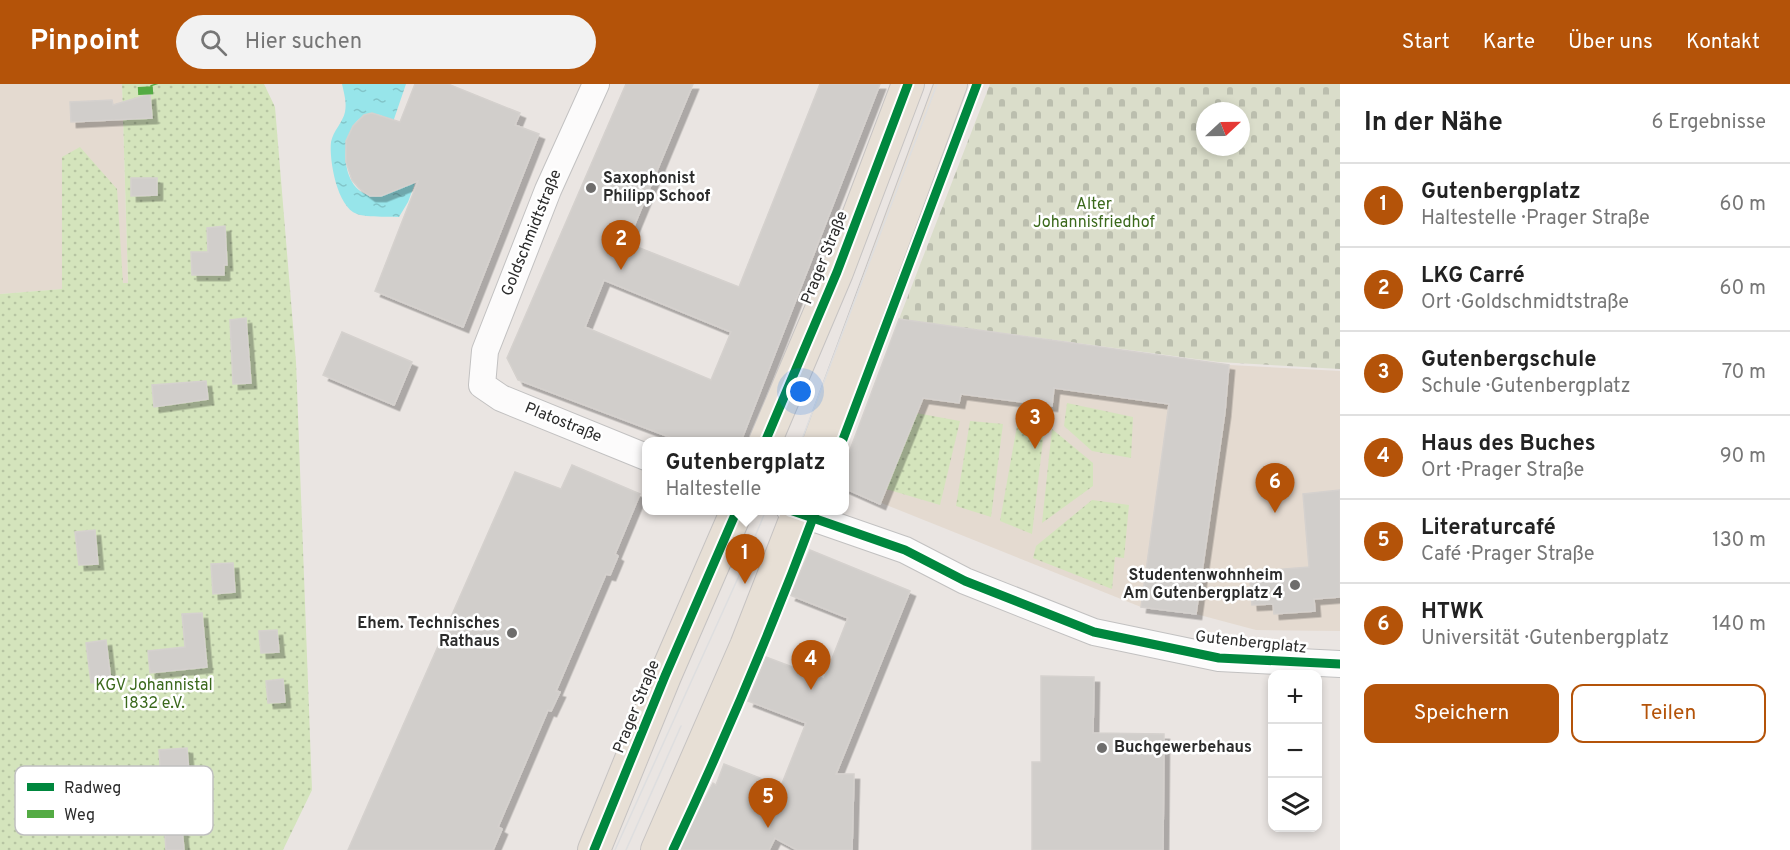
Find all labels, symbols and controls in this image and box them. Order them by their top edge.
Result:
search box [176,15,596,69]
text: Pinpoint [30,24,140,60]
icon: search [197,26,230,59]
text: Hier suchen [245,29,362,56]
text: Start [1402,29,1450,56]
text: Karte [1483,29,1535,56]
text: Über uns [1568,29,1653,56]
text: Kontakt [1686,29,1760,56]
north arrow [1196,102,1250,156]
text: In der Nähe [1364,107,1503,140]
text: 6 Ergebnisse [1651,110,1766,136]
street label: Goldschmidtstraße [497,167,567,299]
place label: Saxophonist Philipp Schoof [603,169,711,207]
text: Gutenbergplatz [1421,179,1581,206]
marker: Saxophonist Philipp Schoof [584,181,598,195]
text: 1 [1380,192,1388,218]
text: 60 m [1720,192,1766,218]
park label: Alter Johannisfriedhof [1033,195,1156,233]
text: Haltestelle · Prager Straße [1421,206,1650,232]
street label: Prager Straße [797,208,853,308]
pin: 2 [602,220,640,270]
text: LKG Carré [1421,263,1525,290]
text: 2 [1377,276,1390,302]
text: 60 m [1720,276,1766,302]
text: Ort · Goldschmidtstraße [1421,290,1629,316]
text: Gutenbergschule [1421,347,1597,374]
text: 3 [1378,360,1390,386]
text: 70 m [1722,360,1766,386]
text: Schule · Gutenbergplatz [1421,374,1631,400]
your location [786,377,815,406]
street label: Platostraße [521,398,605,448]
pin: 3 [1016,400,1054,449]
text: Haus des Buches [1421,431,1596,458]
popup [642,437,849,515]
text: 4 [1377,444,1390,470]
text: 90 m [1720,444,1766,470]
text: Gutenbergplatz [666,450,825,477]
text: Ort · Prager Straße [1421,458,1584,484]
pin: 6 [1256,464,1294,513]
text: Haltestelle [666,477,761,503]
text: Literaturcafé [1421,515,1556,542]
text: 5 [1377,528,1390,554]
text: 130 m [1712,528,1766,554]
pin: 1 [726,534,764,584]
text: Café · Prager Straße [1421,542,1594,568]
place label: Studentenwohnheim Am Gutenbergplatz 4 [1123,566,1283,604]
marker: Studentenwohnheim Am Gutenbergplatz 4 [1288,578,1302,592]
text: HTWK [1421,599,1484,626]
text: 6 [1377,612,1390,638]
text: 140 m [1712,612,1766,638]
place label: Ehem. Technisches Rathaus [357,614,500,652]
marker: Ehem. Technisches Rathaus [505,626,519,640]
text: Universität · Gutenbergplatz [1421,626,1669,652]
street label: Gutenbergplatz [1194,627,1308,659]
pin: 4 [792,640,830,690]
street label: Prager Straße [609,657,665,757]
map controls [1268,670,1322,832]
button: + [1268,670,1322,724]
park label: KGV Johannistal 1832 e.V. [95,676,213,714]
button: Speichern [1364,684,1559,743]
button: Teilen [1571,684,1766,743]
button: − [1268,724,1322,778]
place label: Buchgewerbehaus [1114,738,1252,758]
marker: Buchgewerbehaus [1095,741,1109,755]
legend [15,766,213,835]
pin: 5 [748,778,788,828]
button: layers [1268,778,1322,832]
text: Radweg [64,779,121,799]
text: Weg [64,806,95,826]

